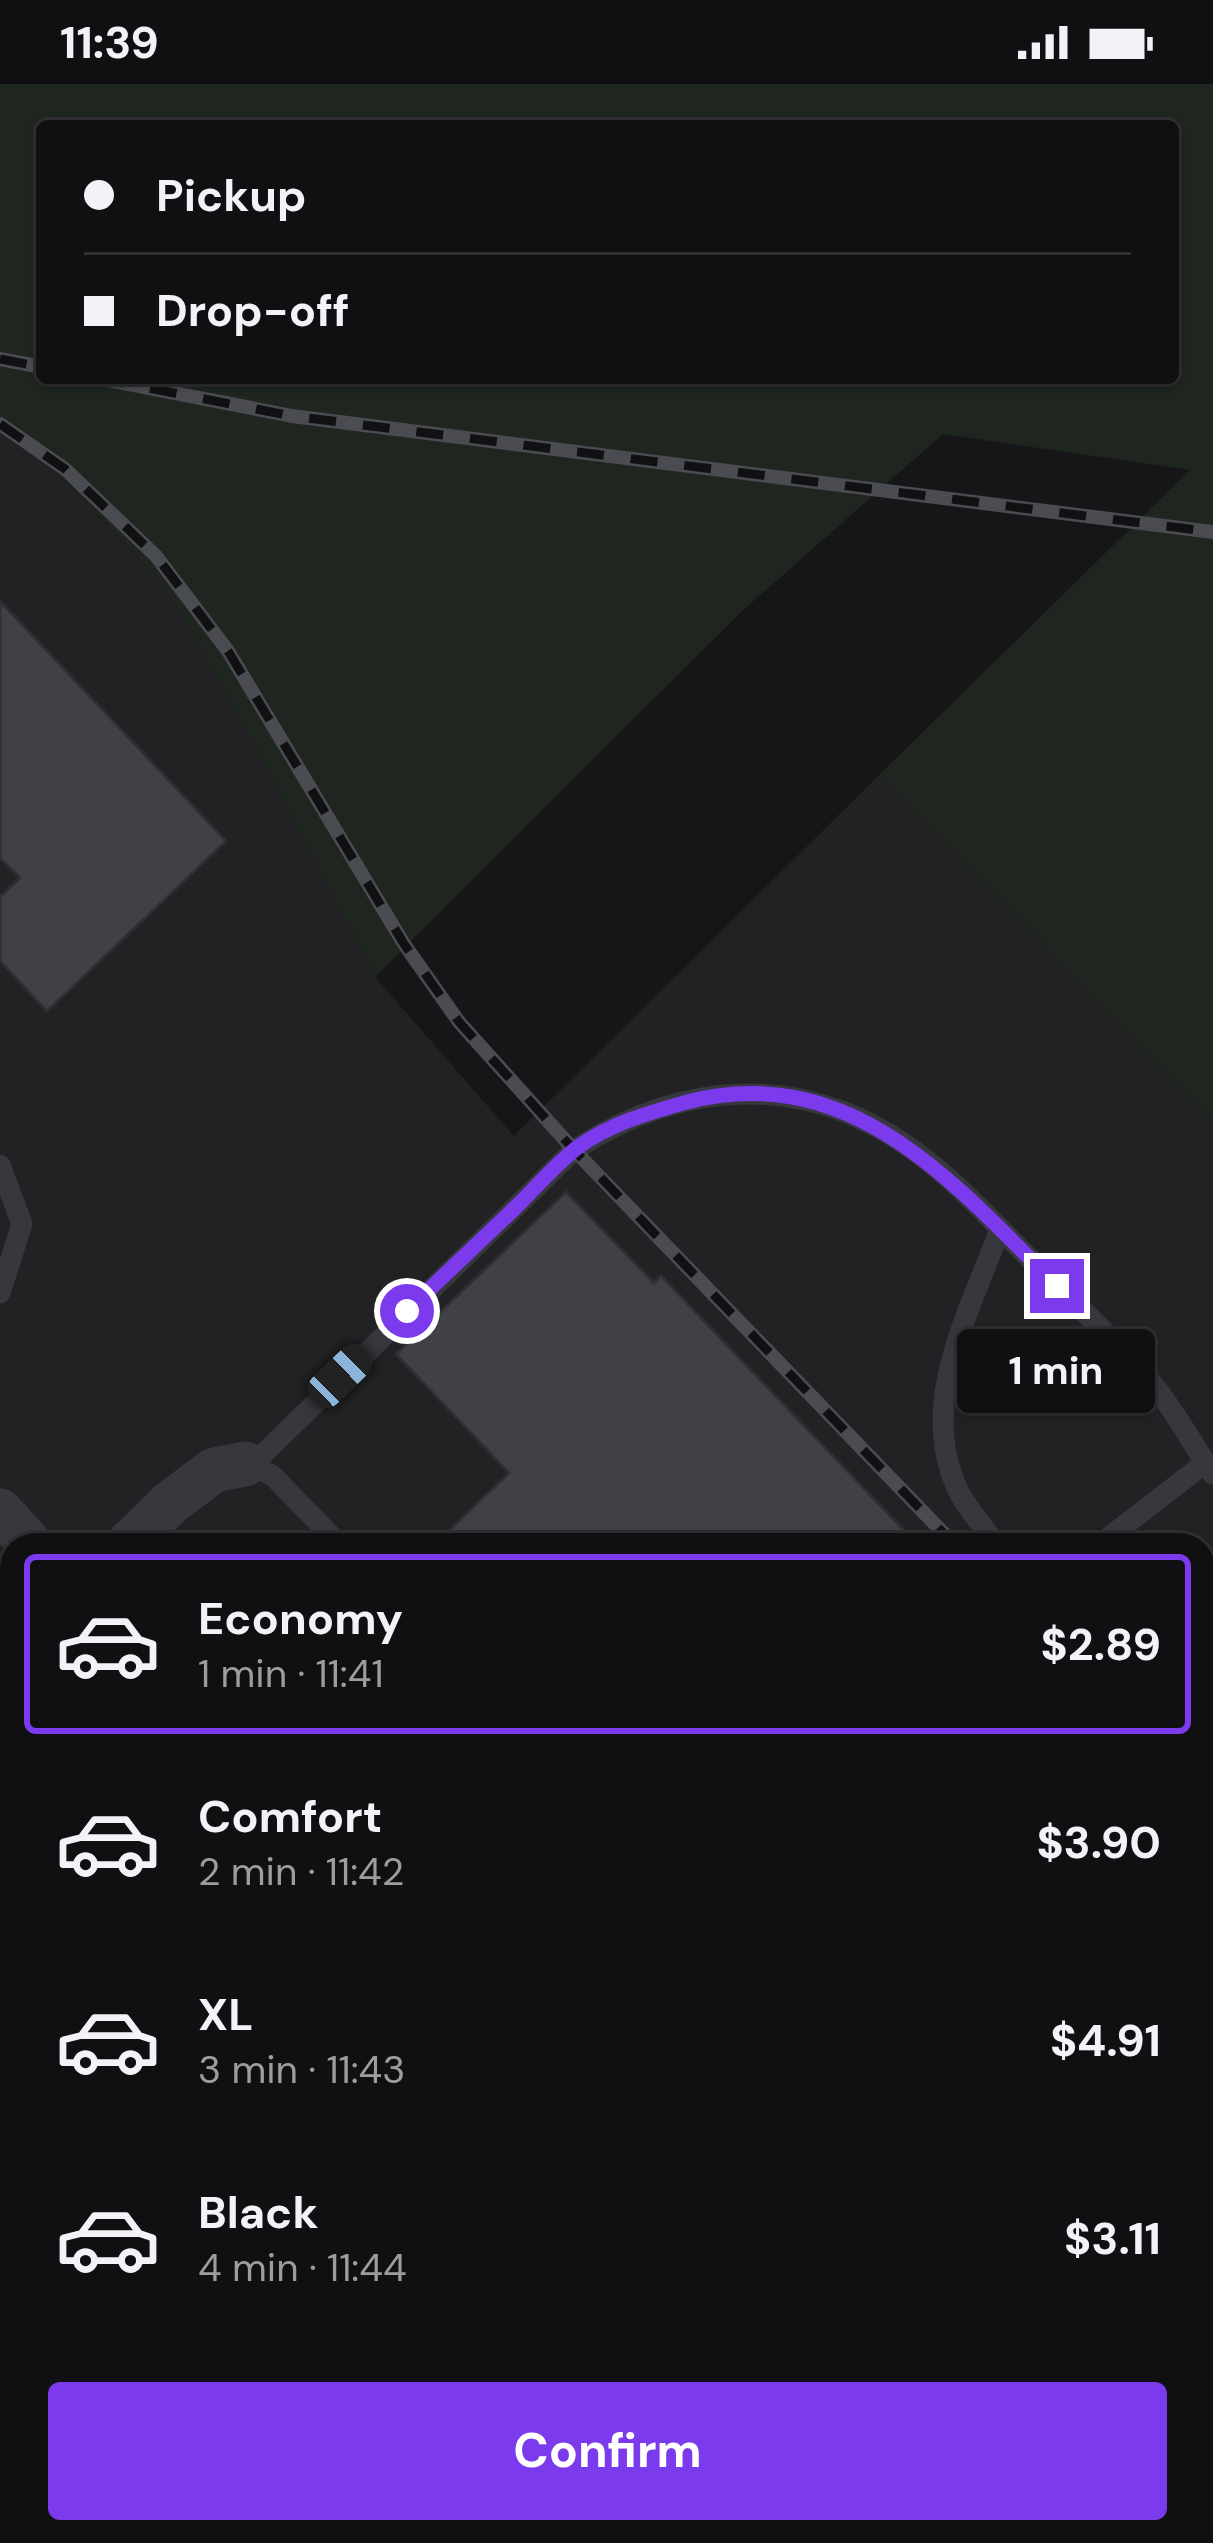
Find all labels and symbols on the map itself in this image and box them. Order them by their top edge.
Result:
route end [1030,1259,1084,1313]
route start [380,1284,434,1338]
callout: 1 min [958,1328,1156,1412]
car [302,1338,378,1414]

